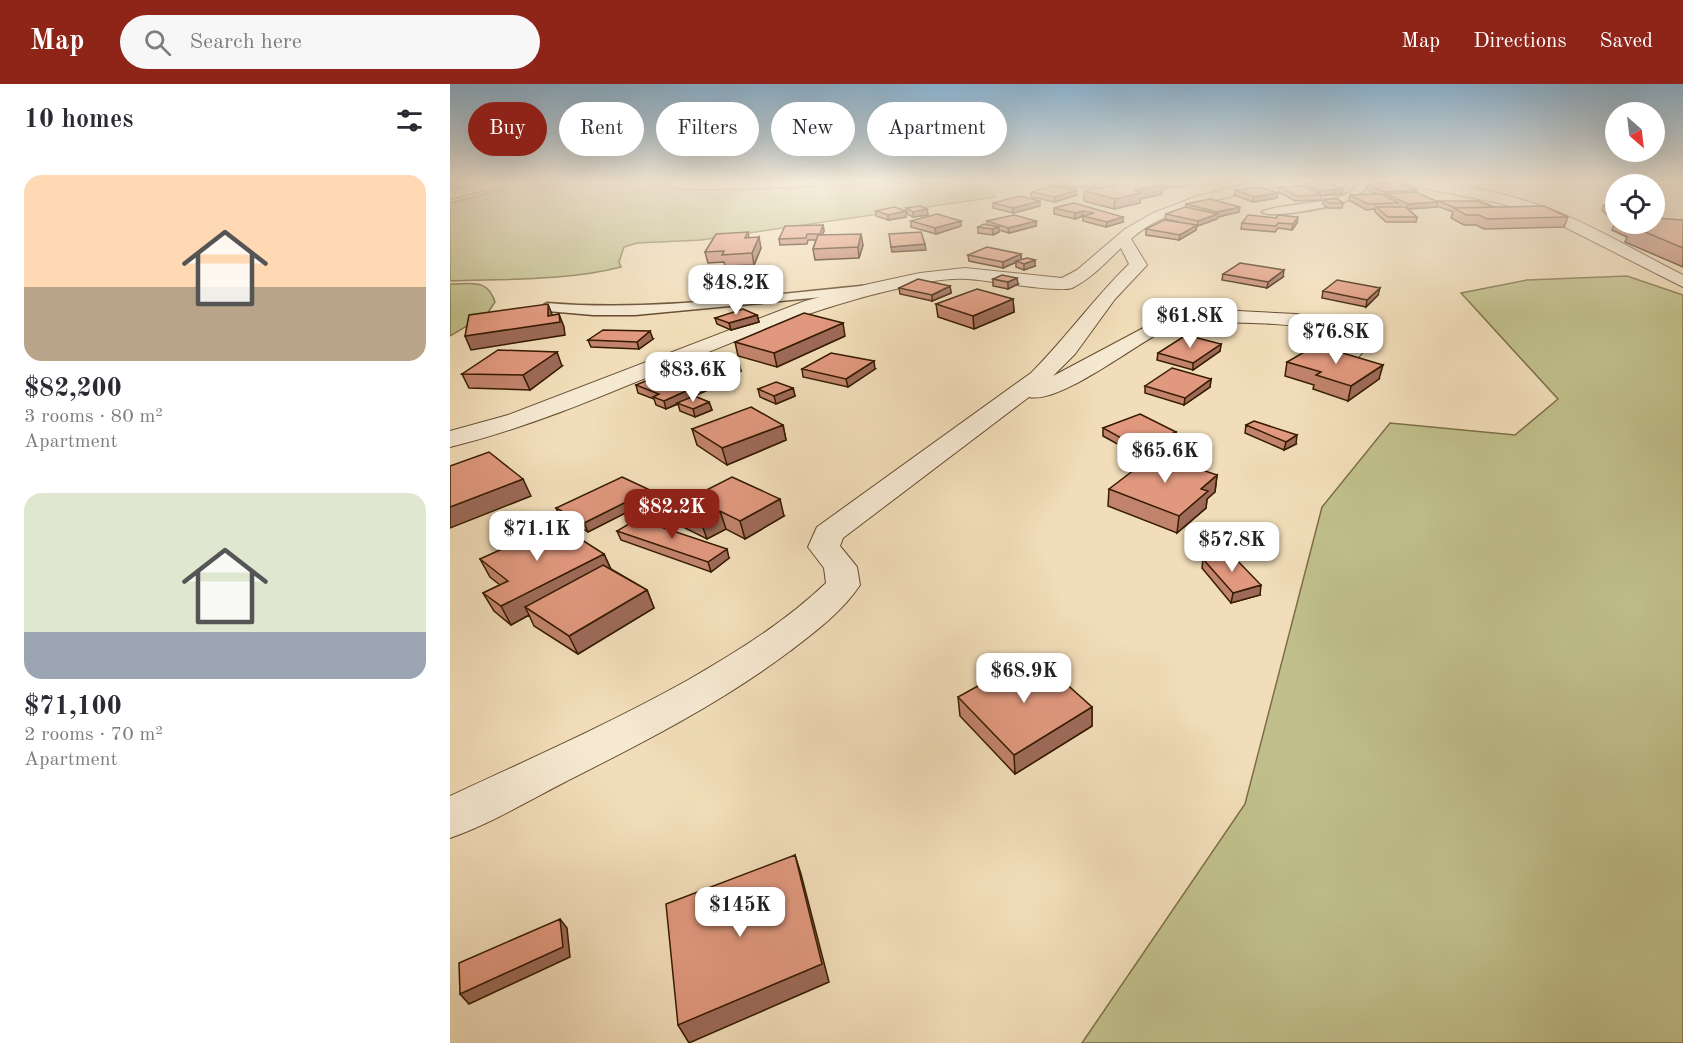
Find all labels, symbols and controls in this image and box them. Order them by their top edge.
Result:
search box [120,15,540,69]
icon: search [141,26,174,59]
text: Map [30,28,84,56]
text: Search here [189,31,302,53]
text: Map [1401,31,1440,52]
text: Directions [1473,31,1567,52]
text: Saved [1600,31,1653,52]
chip: Buy [468,102,547,156]
chip: Rent [559,102,644,156]
chip: Filters [656,102,759,156]
chip: New [771,102,855,156]
chip: Apartment [867,102,1007,156]
north arrow [1605,102,1665,162]
map controls [1605,102,1665,234]
icon: filters [393,104,426,137]
text: 10 homes [24,107,133,133]
button: locate [1605,174,1665,234]
icon: home [171,214,279,322]
pin: $48.2K [687,265,785,316]
text: $48.2K [702,274,770,294]
pin: $61.8K [1141,298,1239,349]
text: $61.8K [1156,307,1224,327]
pin: $76.8K [1287,314,1385,365]
text: $76.8K [1302,323,1370,343]
pin: $83.6K [644,352,742,403]
text: $83.6K [659,361,727,381]
text: $82,200 [24,376,122,402]
text: 3 rooms · 80 m² [24,407,163,427]
text: Apartment [24,432,118,452]
pin: $65.6K [1116,433,1214,484]
text: $65.6K [1131,442,1199,462]
pin: $82.2K [623,489,721,540]
text: $82.2K [638,498,706,518]
pin: $71.1K [488,511,586,562]
text: $71.1K [503,520,571,540]
pin: $57.8K [1183,522,1281,573]
text: $57.8K [1198,531,1266,551]
icon: home [171,532,279,640]
pin: $68.9K [975,653,1073,704]
text: $68.9K [990,662,1058,682]
text: $71,100 [24,694,122,720]
text: 2 rooms · 70 m² [24,725,163,745]
text: Apartment [24,750,118,770]
pin: $145K [698,887,782,938]
text: $145K [709,896,771,916]

